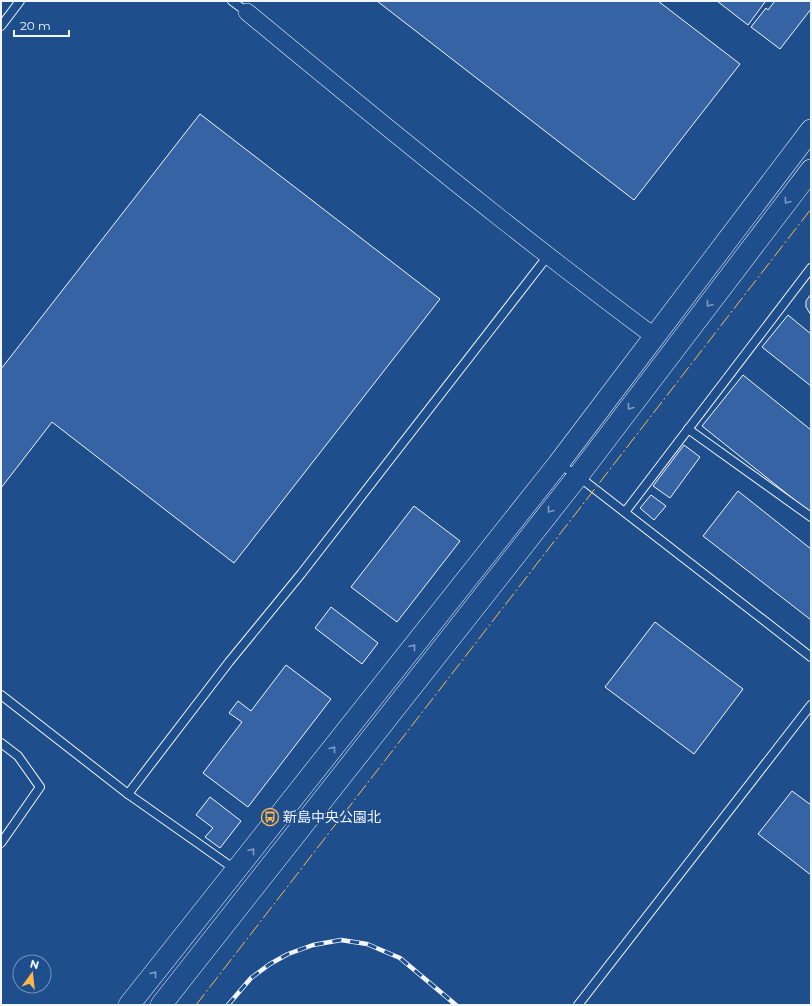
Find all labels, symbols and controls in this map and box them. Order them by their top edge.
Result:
scale bar [14,12,69,38]
text: 20 m [20,18,51,33]
one-way arrow [785,196,792,203]
one-way arrow [706,300,713,307]
one-way arrow [627,403,634,410]
one-way arrow [548,506,555,513]
one-way arrow [409,644,416,651]
one-way arrow [328,746,335,753]
bus stop icon: 新島中央公園北 [260,807,280,827]
place label: 新島中央公園北 [283,808,381,826]
one-way arrow [247,848,254,855]
north arrow [12,954,52,994]
text: N [28,956,41,972]
one-way arrow [149,972,156,979]

